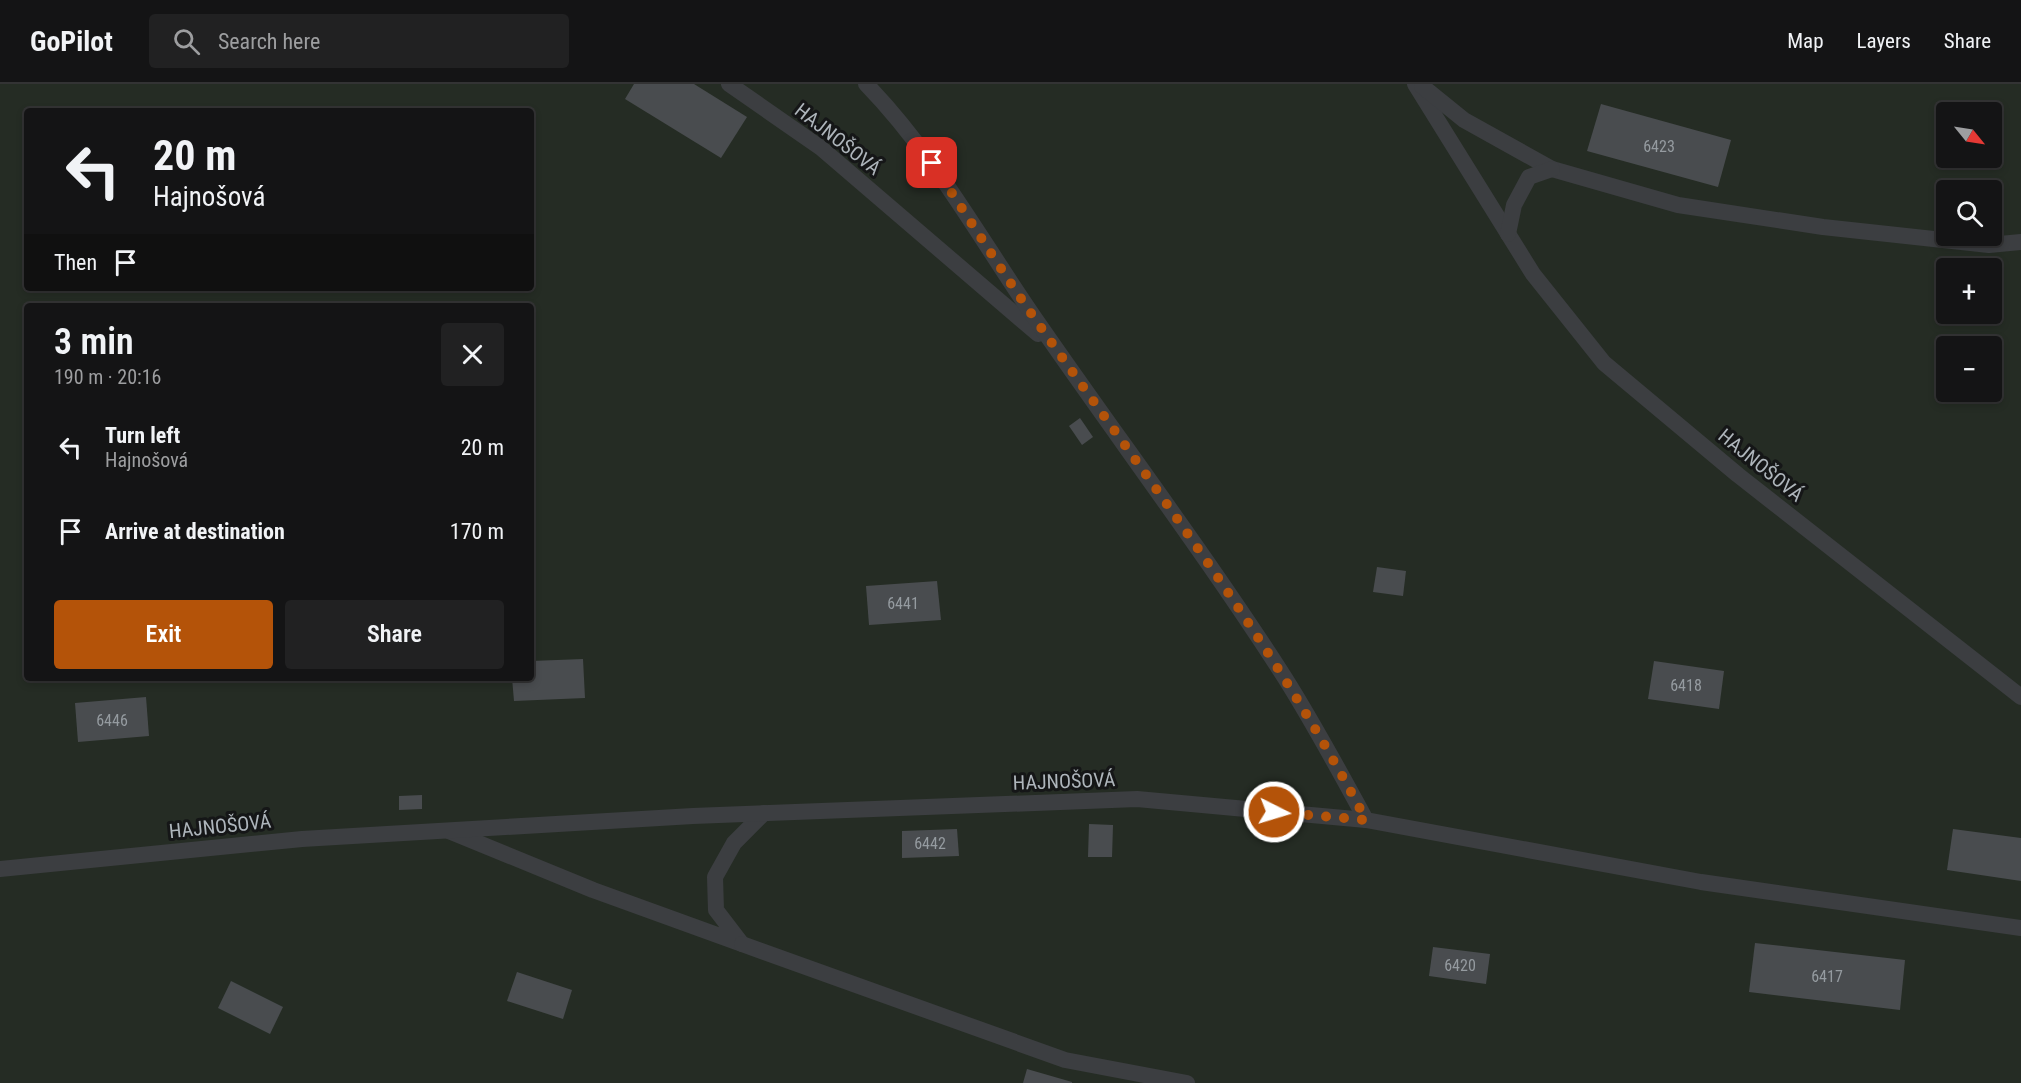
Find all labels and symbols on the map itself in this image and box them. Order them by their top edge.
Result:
street label: HAJNOŠOVÁ [790,98,886,180]
north arrow [1936,102,2002,168]
pin [906,137,957,188]
house number: 6423 [1643,137,1675,156]
street label: HAJNOŠOVÁ [1714,423,1809,507]
house number: 6441 [887,594,919,613]
house number: 6418 [1670,676,1702,695]
house number: 6446 [96,711,128,730]
street label: HAJNOŠOVÁ [1012,767,1116,795]
position arrow [1242,780,1306,844]
street label: HAJNOŠOVÁ [168,809,273,843]
house number: 6442 [914,834,946,853]
house number: 6420 [1444,956,1476,975]
house number: 6417 [1811,967,1843,986]

